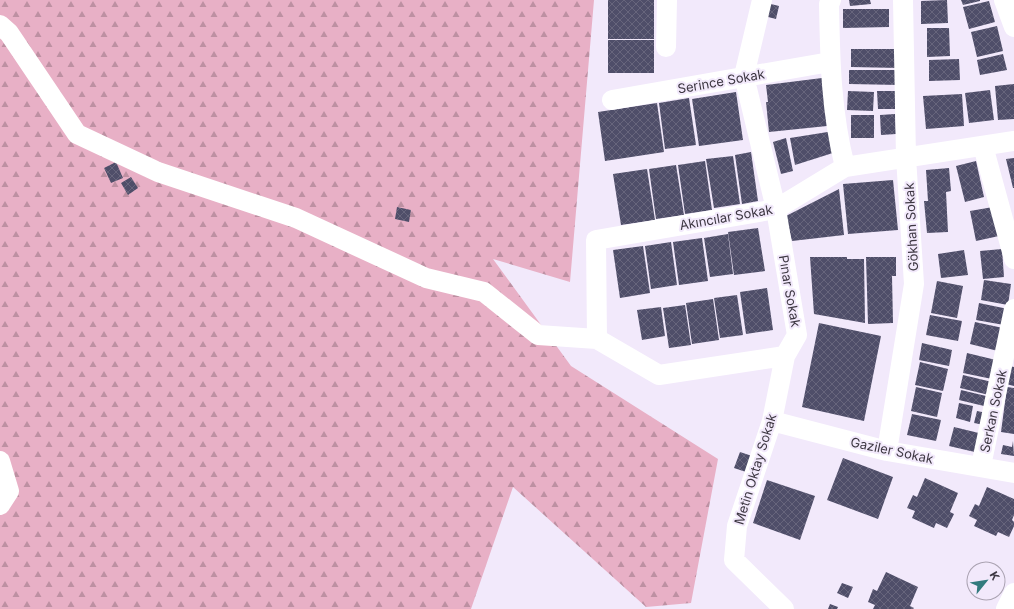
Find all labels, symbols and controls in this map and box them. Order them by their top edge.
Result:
street label: Serince Sokak [676,65,766,97]
street label: Gökhan Sokak [901,182,921,272]
street label: Akıncılar Sokak [678,201,774,233]
street label: Pınar Sokak [776,254,804,328]
street label: Serkan Sokak [976,368,1010,454]
street label: Metin Oktay Sokak [731,412,779,526]
street label: Gaziler Sokak [849,433,935,467]
north arrow [966,561,1006,601]
text: K [987,569,1003,583]

